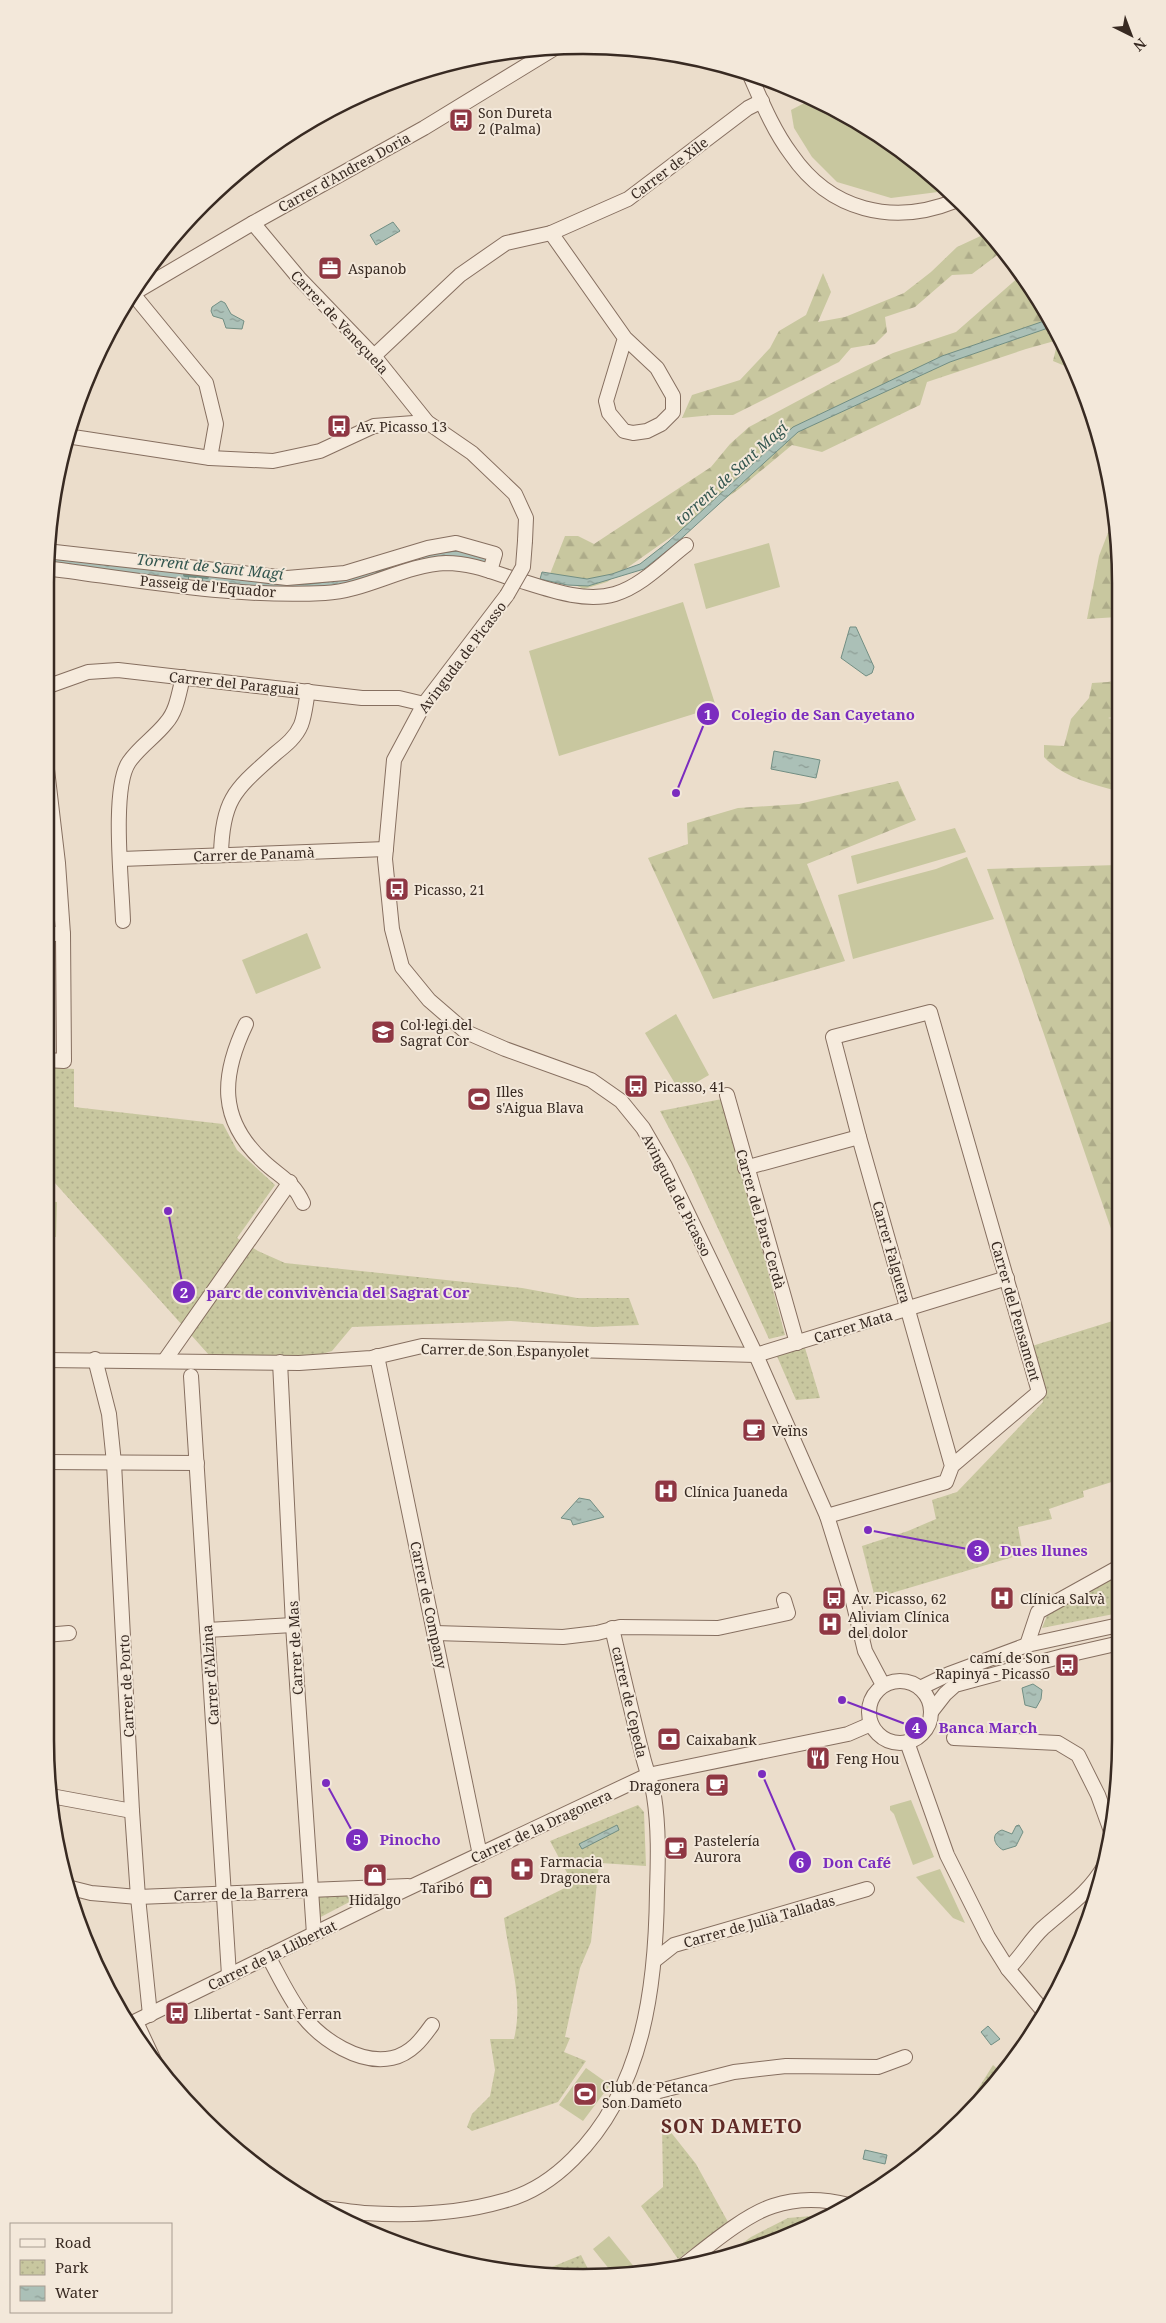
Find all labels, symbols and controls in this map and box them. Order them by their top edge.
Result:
north arrow [1106,10,1156,60]
text: N [1130,34,1150,56]
place label: Son Dureta 2 (Palma) [478,103,552,138]
bus stop icon: Son Dureta 2 (Palma) [448,107,474,133]
street label: Carrer d'Andrea Doria [275,128,414,216]
street label: Carrer de Xile [626,133,712,203]
office icon: Aspanob [317,255,343,281]
place label: Aspanob [348,259,406,278]
street label: Carrer de Veneçuela [287,266,393,378]
bus stop icon: Av. Picasso 13 [326,413,352,439]
water label: torrent de Sant Magí [671,416,792,529]
place label: Av. Picasso 13 [356,417,447,436]
water label: Torrent de Sant Magí [135,548,286,584]
street label: Passeig de l'Equador [139,571,277,601]
street label: Avinguda de Picasso [414,597,510,717]
street label: Carrer del Paraguai [168,667,301,699]
callout: Colegio de San Cayetano [696,699,925,729]
text: 1 [704,704,712,724]
text: Colegio de San Cayetano [731,704,915,724]
street label: Carrer de Panamà [193,842,315,866]
bus stop icon: Picasso, 21 [384,876,410,902]
place label: Picasso, 21 [414,880,485,899]
place label: Col·legi del Sagrat Cor [400,1015,473,1050]
school or university icon: Col·legi del Sagrat Cor [370,1019,396,1045]
bus stop icon: Picasso, 41 [623,1073,649,1099]
place label: Picasso, 41 [654,1077,725,1096]
place label: Illes s'Aigua Blava [496,1082,584,1117]
sports icon: Illes s'Aigua Blava [466,1086,492,1112]
street label: Avinguda de Picasso [638,1130,716,1260]
street label: Carrer del Pare Cerdà [732,1147,790,1291]
street label: Carrer Falguera [868,1199,916,1305]
street label: Carrer del Pensament [987,1239,1045,1384]
callout: parc de convivència del Sagrat Cor [172,1277,480,1307]
text: 2 [180,1282,188,1302]
text: parc de convivència del Sagrat Cor [207,1282,470,1302]
street label: Carrer Mata [811,1305,895,1347]
street label: Carrer de Son Espanyolet [421,1339,589,1361]
cafe icon: Veïns [741,1417,767,1443]
place label: Veïns [772,1421,808,1440]
hospital icon: Clínica Juaneda [653,1478,679,1504]
place label: Clínica Juaneda [684,1482,788,1501]
callout: Dues llunes [966,1536,1098,1566]
street label: Carrer de Company [406,1539,452,1671]
text: 3 [974,1540,982,1560]
text: Dues llunes [1000,1540,1088,1560]
bus stop icon: Av. Picasso, 62 [821,1585,847,1611]
hospital icon: Clínica Salvà [989,1585,1015,1611]
place label: Av. Picasso, 62 [852,1589,947,1608]
place label: Clínica Salvà [1020,1589,1105,1608]
street label: Carrer de Mas [283,1600,307,1696]
place label: Aliviam Clínica del dolor [848,1607,950,1642]
hospital icon: Aliviam Clínica del dolor [817,1611,843,1637]
street label: Carrer d'Alzina [197,1624,223,1726]
street label: Carrer de Porto [114,1634,138,1738]
street label: carrer de Cepeda [608,1644,652,1760]
place label: camí de Son Rapinya - Picasso [935,1648,1050,1683]
bus stop icon: camí de Son Rapinya - Picasso [1054,1652,1080,1678]
callout: Banca March [904,1713,1048,1743]
text: 4 [912,1717,921,1737]
text: Banca March [939,1717,1037,1737]
bank icon: Caixabank [656,1726,682,1752]
place label: Caixabank [686,1730,757,1749]
restaurant icon: Feng Hou [805,1745,831,1771]
place label: Feng Hou [836,1749,900,1768]
cafe icon: Dragonera [704,1772,730,1798]
place label: Dragonera [629,1776,700,1795]
street label: Carrer de la Dragonera [467,1785,615,1867]
callout: Pinocho [344,1825,450,1855]
text: 5 [353,1829,361,1849]
text: Pinocho [379,1829,441,1849]
place label: Pastelería Aurora [694,1831,760,1866]
cafe icon: Pastelería Aurora [663,1835,689,1861]
callout: Don Café [788,1847,901,1877]
place label: Farmacia Dragonera [540,1852,611,1887]
text: 6 [796,1852,804,1872]
text: Don Café [823,1852,891,1872]
pharmacy icon: Farmacia Dragonera [509,1856,535,1882]
shop icon: Hidalgo [362,1862,388,1888]
shop icon: Taribó [468,1874,494,1900]
place label: Taribó [420,1878,464,1897]
street label: Carrer de la Barrera [173,1881,309,1905]
place label: Hidalgo [349,1890,401,1909]
street label: Carrer de Julià Talladas [681,1890,837,1952]
street label: Carrer de la Llibertat [204,1916,340,1994]
bus stop icon: Llibertat - Sant Ferran [164,2000,190,2026]
place label: Llibertat - Sant Ferran [194,2004,342,2023]
place label: Club de Petanca Son Dameto [602,2077,708,2112]
sports icon: Club de Petanca Son Dameto [572,2081,598,2107]
district label: SON DAMETO [661,2113,803,2139]
legend [10,2223,172,2313]
text: Road [55,2232,91,2252]
text: Park [55,2257,89,2277]
text: Water [55,2282,98,2302]

